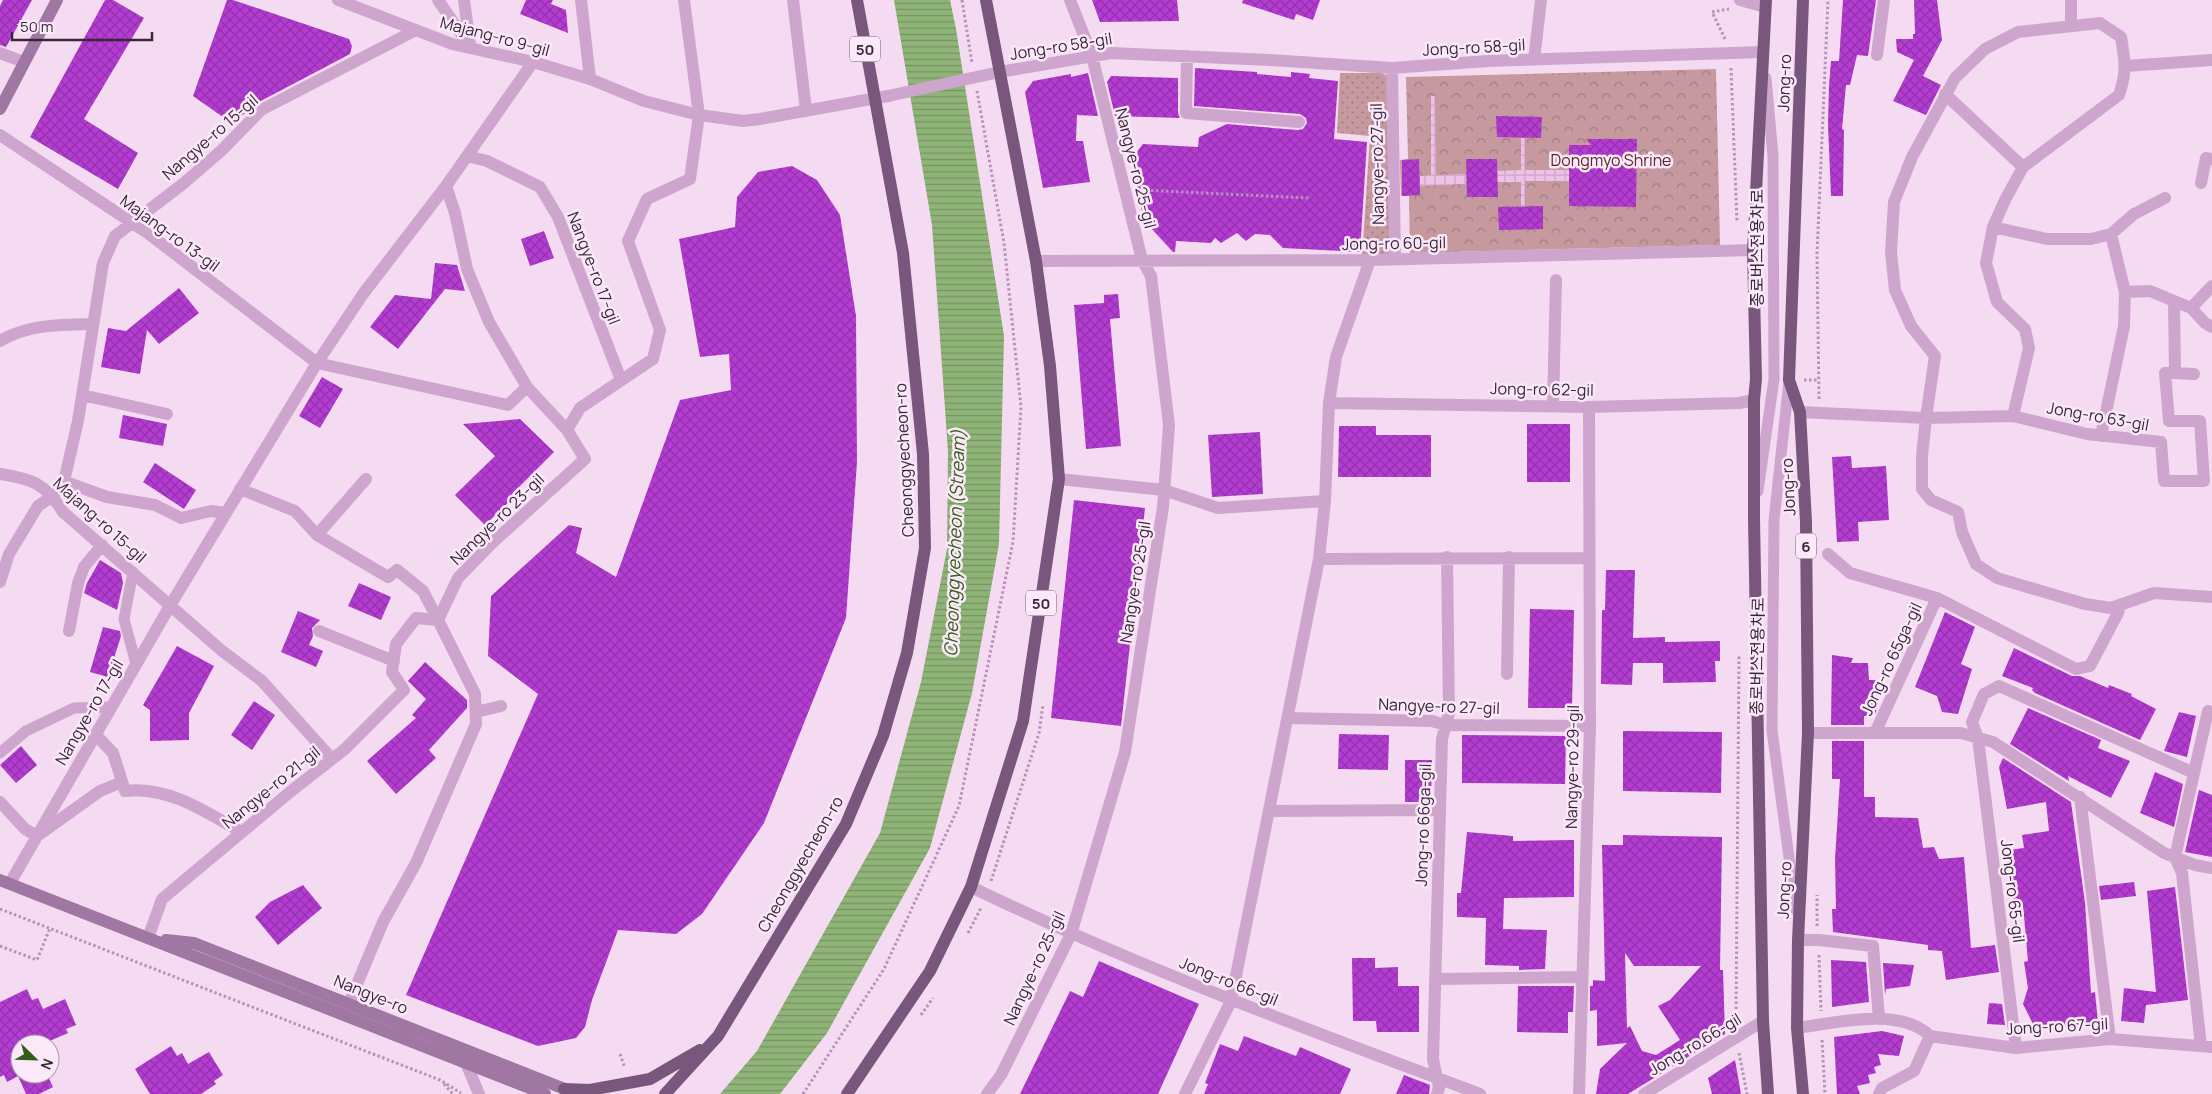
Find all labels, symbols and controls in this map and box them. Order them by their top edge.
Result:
scale bar [12,10,152,42]
street label: Majang-ro 9-gil [438,11,552,61]
text: 50 m [20,16,54,37]
street label: Jong-ro 58-gil [1008,27,1114,65]
street label: Jong-ro 58-gil [1422,33,1526,61]
road number: 50 [850,36,880,62]
street label: Jong-ro [1772,54,1796,112]
street label: Nangye-ro 15-gil [157,89,263,185]
street label: Nangye-ro 27-gil [1365,103,1389,225]
street label: Nangye-ro 25-gil [1110,106,1162,230]
park label: Dongmyo Shrine [1551,149,1671,171]
street label: Majang-ro 13-gil [116,189,224,277]
street label: 종로버스전용차로 [1746,189,1768,307]
street label: Nangye-ro 17-gil [562,209,626,327]
street label: Jong-ro 60-gil [1342,231,1446,255]
street label: Jong-ro 62-gil [1490,377,1594,401]
street label: Cheonggyecheon-ro [889,382,919,538]
street label: Jong-ro 63-gil [2045,396,2151,436]
water label: Cheonggyecheon (Stream) [938,429,970,657]
street label: Jong-ro [1776,458,1800,516]
street label: Nangye-ro 23-gil [445,468,549,570]
street label: Majang-ro 15-gil [49,472,151,568]
street label: Nangye-ro 25-gil [1114,519,1156,645]
road number: 6 [1796,534,1816,558]
road number: 50 [1026,590,1056,616]
street label: 종로버스전용차로 [1745,597,1769,715]
street label: Jong-ro 65ga-gil [1855,599,1927,719]
street label: Nangye-ro 17-gil [50,655,128,769]
street label: Nangye-ro 27-gil [1378,693,1500,719]
street label: Nangye-ro 29-gil [1560,705,1584,829]
street label: Nangye-ro 21-gil [217,741,325,833]
street label: Jong-ro 66ga-gil [1410,763,1436,887]
street label: Cheonggyecheon-ro [752,792,848,936]
street label: Jong-ro 65-gil [1996,838,2030,944]
street label: Jong-ro [1772,861,1796,919]
street label: Nangye-ro 25-gil [998,907,1070,1029]
street label: Jong-ro 66-gil [1176,951,1282,1011]
street label: Nangye-ro [331,969,411,1019]
street label: Jong-ro 66-gil [1645,1008,1745,1080]
street label: Jong-ro 67-gil [2005,1012,2109,1040]
north arrow [10,1034,60,1084]
text: N [37,1056,58,1073]

